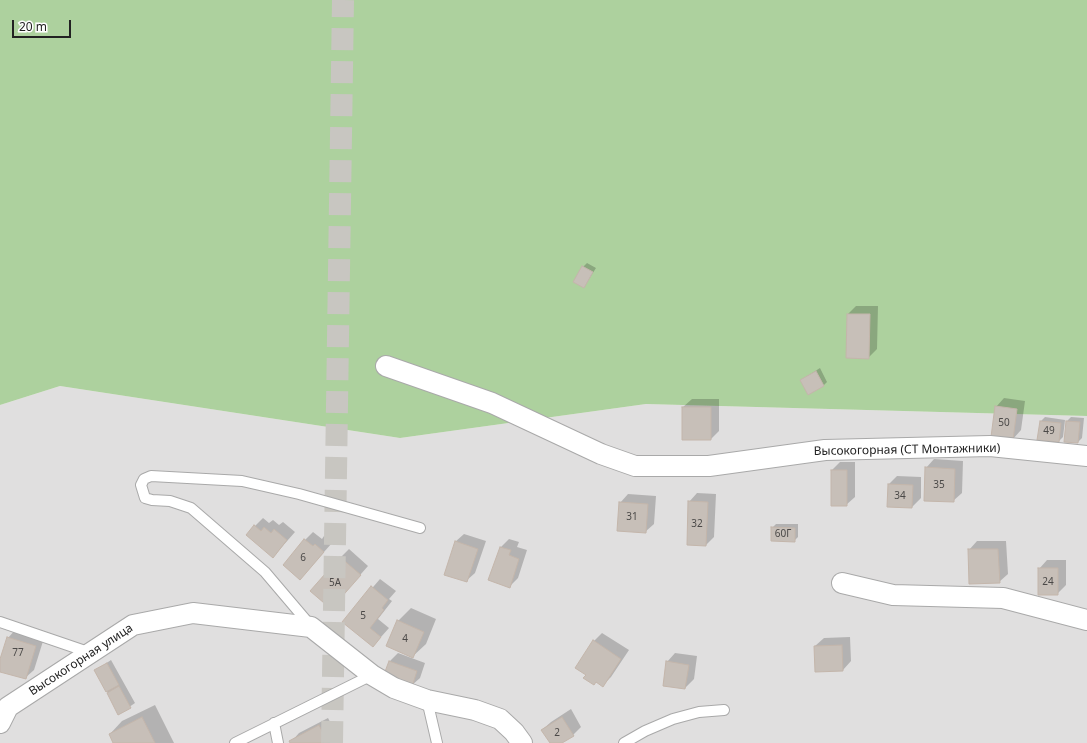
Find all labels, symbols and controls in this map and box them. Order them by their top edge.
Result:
scale bar [14,12,73,38]
text: 20 m [19,18,47,35]
house number: 50 [998,417,1010,429]
house number: 49 [1043,425,1055,437]
street label: Высокогорная (СТ Монтажники) [814,441,1000,459]
house number: 35 [933,479,945,491]
house number: 34 [894,490,906,502]
house number: 31 [626,511,638,523]
house number: 32 [691,518,703,530]
house number: 60Г [775,528,791,540]
house number: 6 [300,552,306,564]
house number: 24 [1042,576,1054,588]
house number: 5А [329,577,341,589]
house number: 5 [360,610,366,622]
street label: Высокогорная улица [26,621,136,699]
house number: 4 [402,633,408,645]
house number: 77 [12,647,24,659]
house number: 2 [554,727,560,739]

